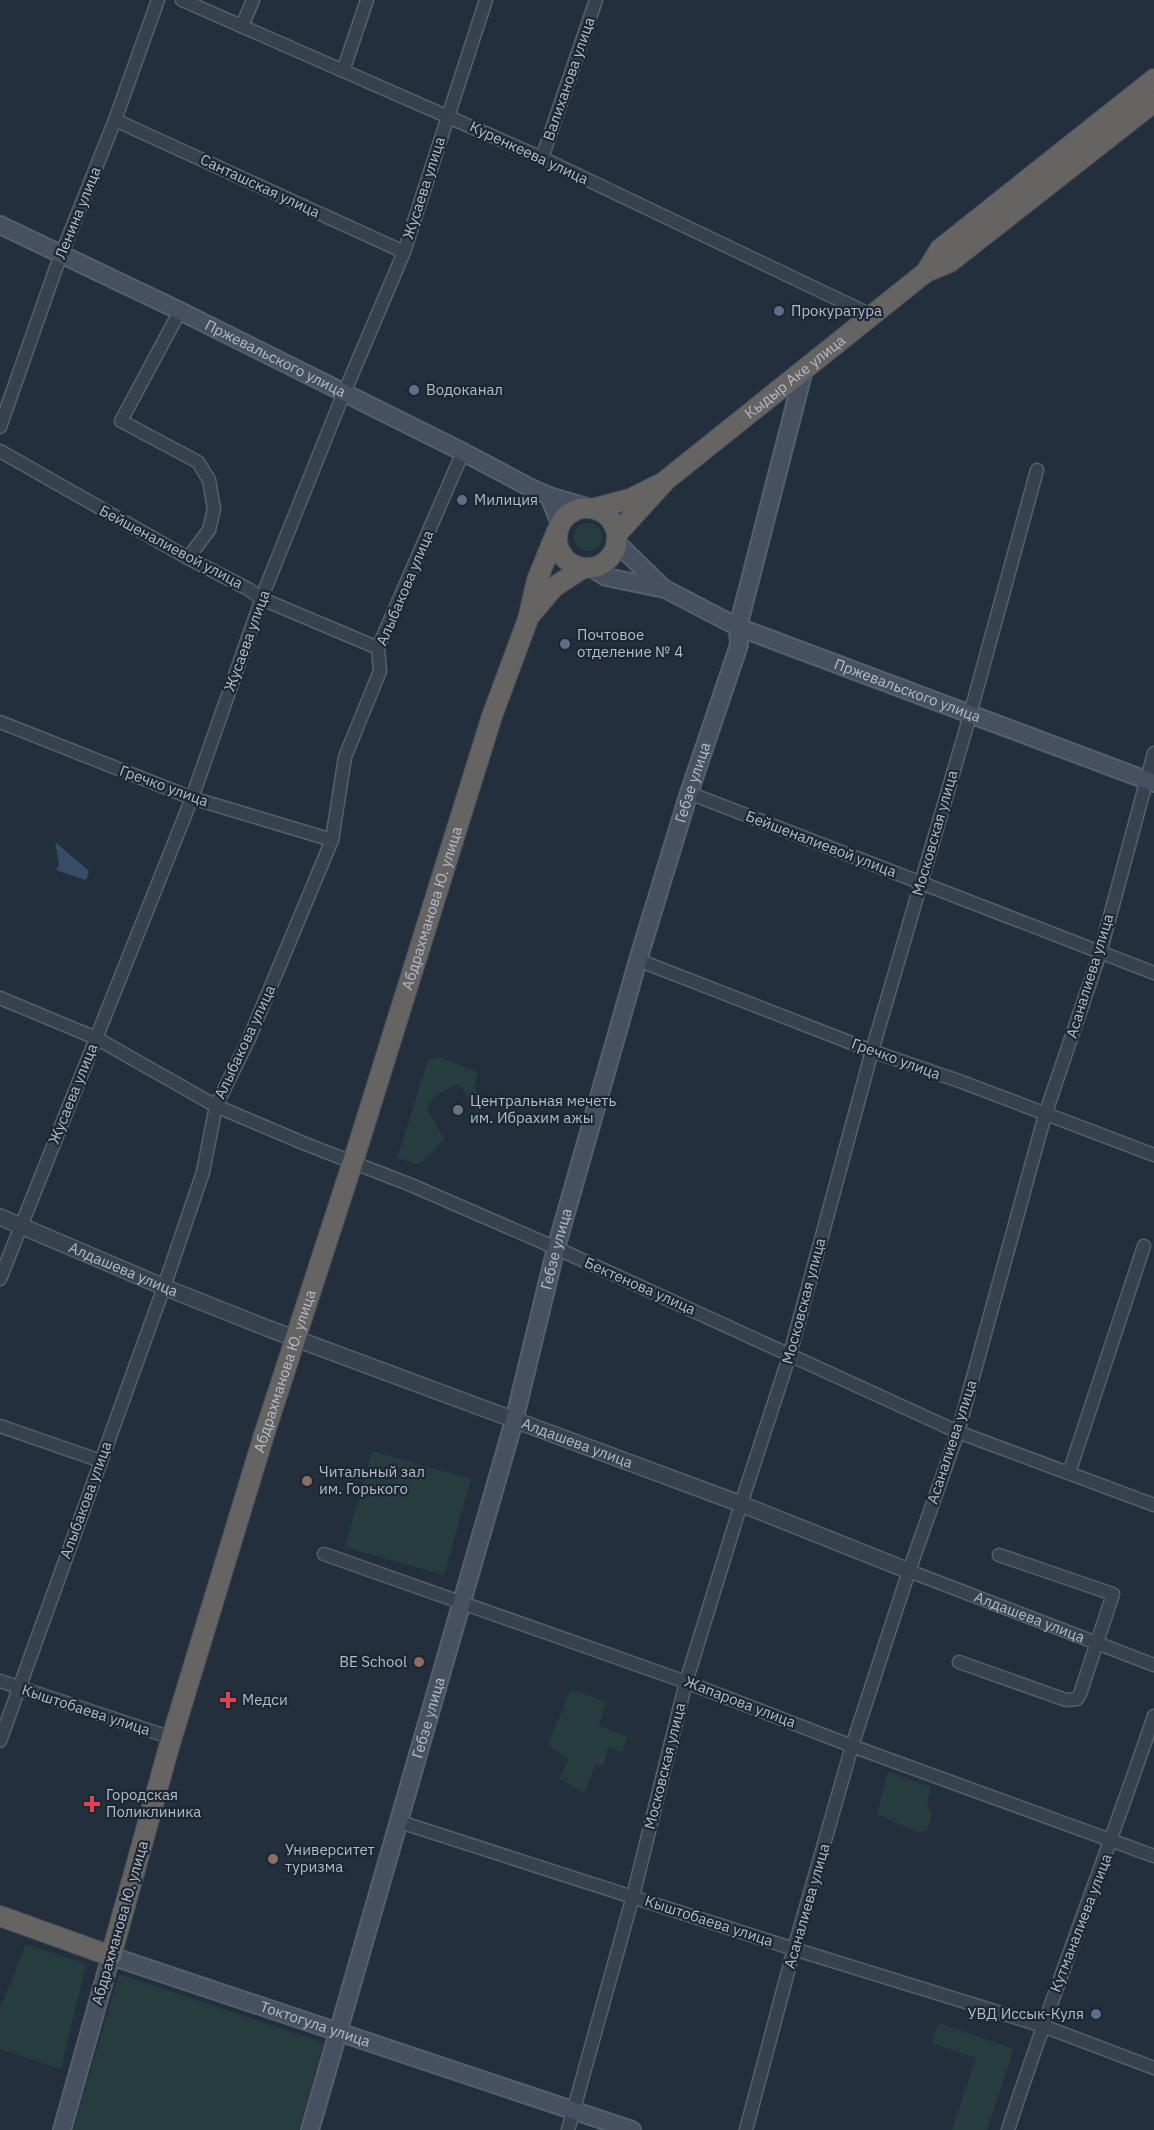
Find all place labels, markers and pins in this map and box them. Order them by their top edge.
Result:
place label: Прокуратура [791,301,882,320]
marker: Прокуратура [772,304,786,318]
place label: Водоканал [426,380,503,399]
marker: Водоканал [407,383,421,397]
place label: Милиция [474,490,538,509]
marker: Милиция [455,493,469,507]
place label: Почтовое отделение № 4 [577,625,683,661]
marker: Почтовое отделение № 4 [558,637,572,651]
place label: Центральная мечеть им. Ибрахим ажы [470,1091,616,1127]
marker: Центральная мечеть им. Ибрахим ажы [451,1103,465,1117]
place label: Читальный зал им. Горького [319,1462,425,1498]
marker: Читальный зал им. Горького [300,1474,314,1488]
place label: BE School [339,1652,407,1671]
marker: BE School [412,1655,426,1669]
place label: Медси [242,1690,288,1709]
marker: Медси [219,1691,237,1709]
place label: Городская Поликлиника [106,1785,201,1821]
marker: Городская Поликлиника [83,1795,101,1813]
place label: Университет туризма [285,1840,375,1876]
marker: Университет туризма [266,1852,280,1866]
place label: УВД Иссык-Куля [968,2004,1084,2023]
marker: УВД Иссык-Куля [1089,2007,1103,2021]

